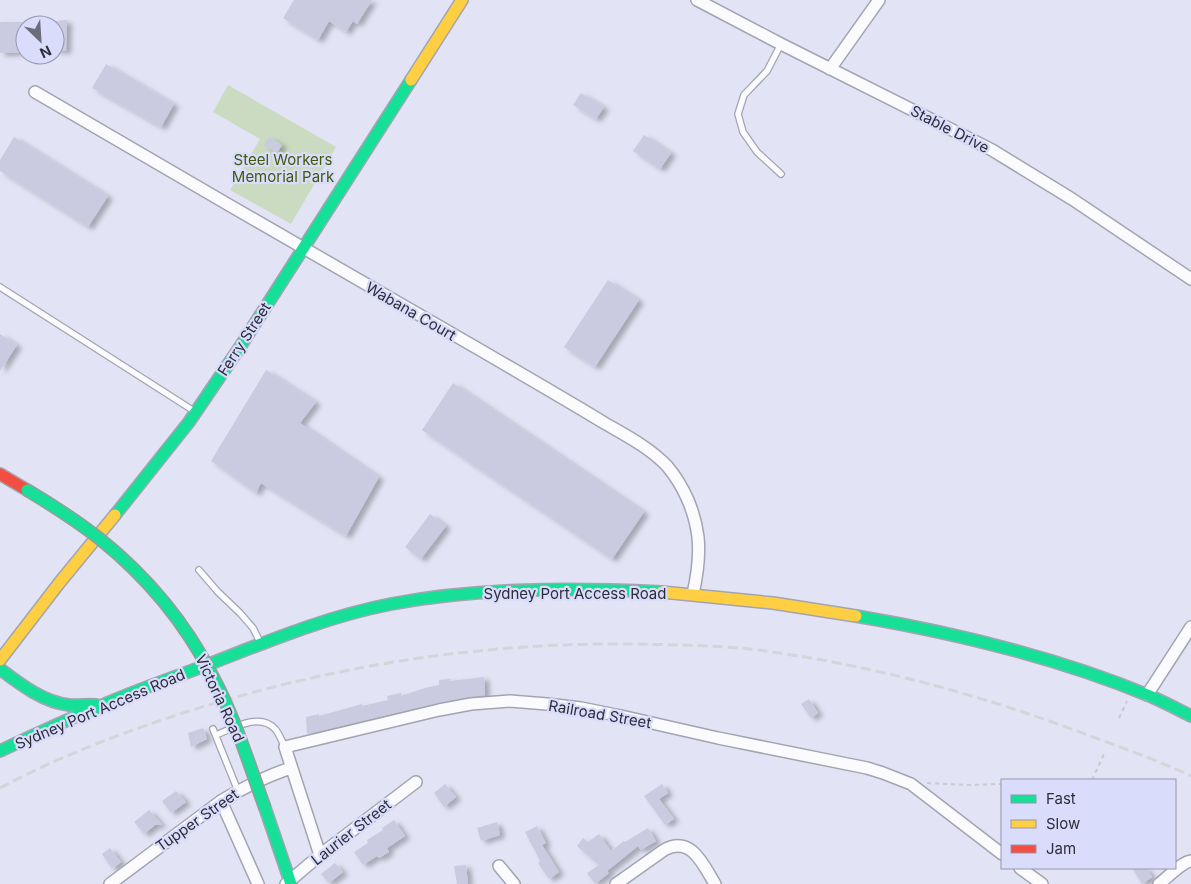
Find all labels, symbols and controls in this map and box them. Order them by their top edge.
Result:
north arrow [15,15,65,65]
text: N [37,42,54,62]
street label: Stable Drive [907,101,993,157]
park label: Steel Workers Memorial Park [232,150,335,186]
street label: Wabana Court [362,277,460,345]
street label: Ferry Street [213,299,275,379]
street label: Sydney Port Access Road [484,584,666,603]
street label: Victoria Road [191,651,249,745]
street label: Sydney Port Access Road [12,665,188,753]
street label: Railroad Street [547,696,653,732]
legend [1001,779,1176,869]
street label: Tupper Street [152,784,242,856]
text: Fast [1046,789,1076,808]
street label: Laurier Street [307,795,395,869]
text: Slow [1046,814,1080,833]
text: Jam [1046,839,1076,858]

